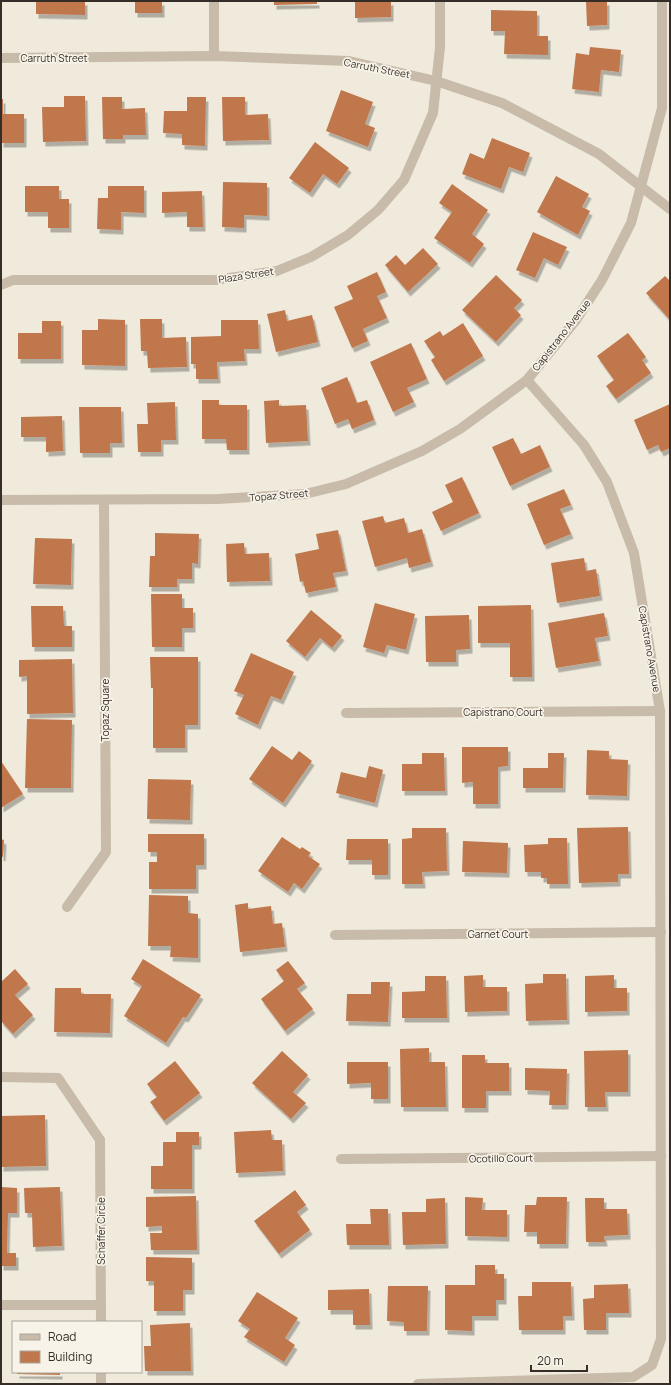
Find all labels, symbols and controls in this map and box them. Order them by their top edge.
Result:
street label: Carruth Street [20,51,88,65]
street label: Carruth Street [343,55,411,81]
street label: Plaza Street [217,264,275,286]
street label: Capistrano Avenue [529,296,593,374]
street label: Topaz Street [249,485,309,505]
street label: Capistrano Avenue [636,605,664,693]
street label: Topaz Square [98,678,112,741]
street label: Capistrano Court [463,705,543,719]
street label: Garnet Court [468,927,528,941]
street label: Ocotillo Court [469,1150,533,1166]
street label: Schaffer Circle [94,1197,108,1265]
legend [12,1321,142,1373]
text: Road [48,1328,76,1345]
scale bar [531,1347,587,1373]
text: Building [48,1348,92,1365]
text: 20 m [537,1352,564,1369]

